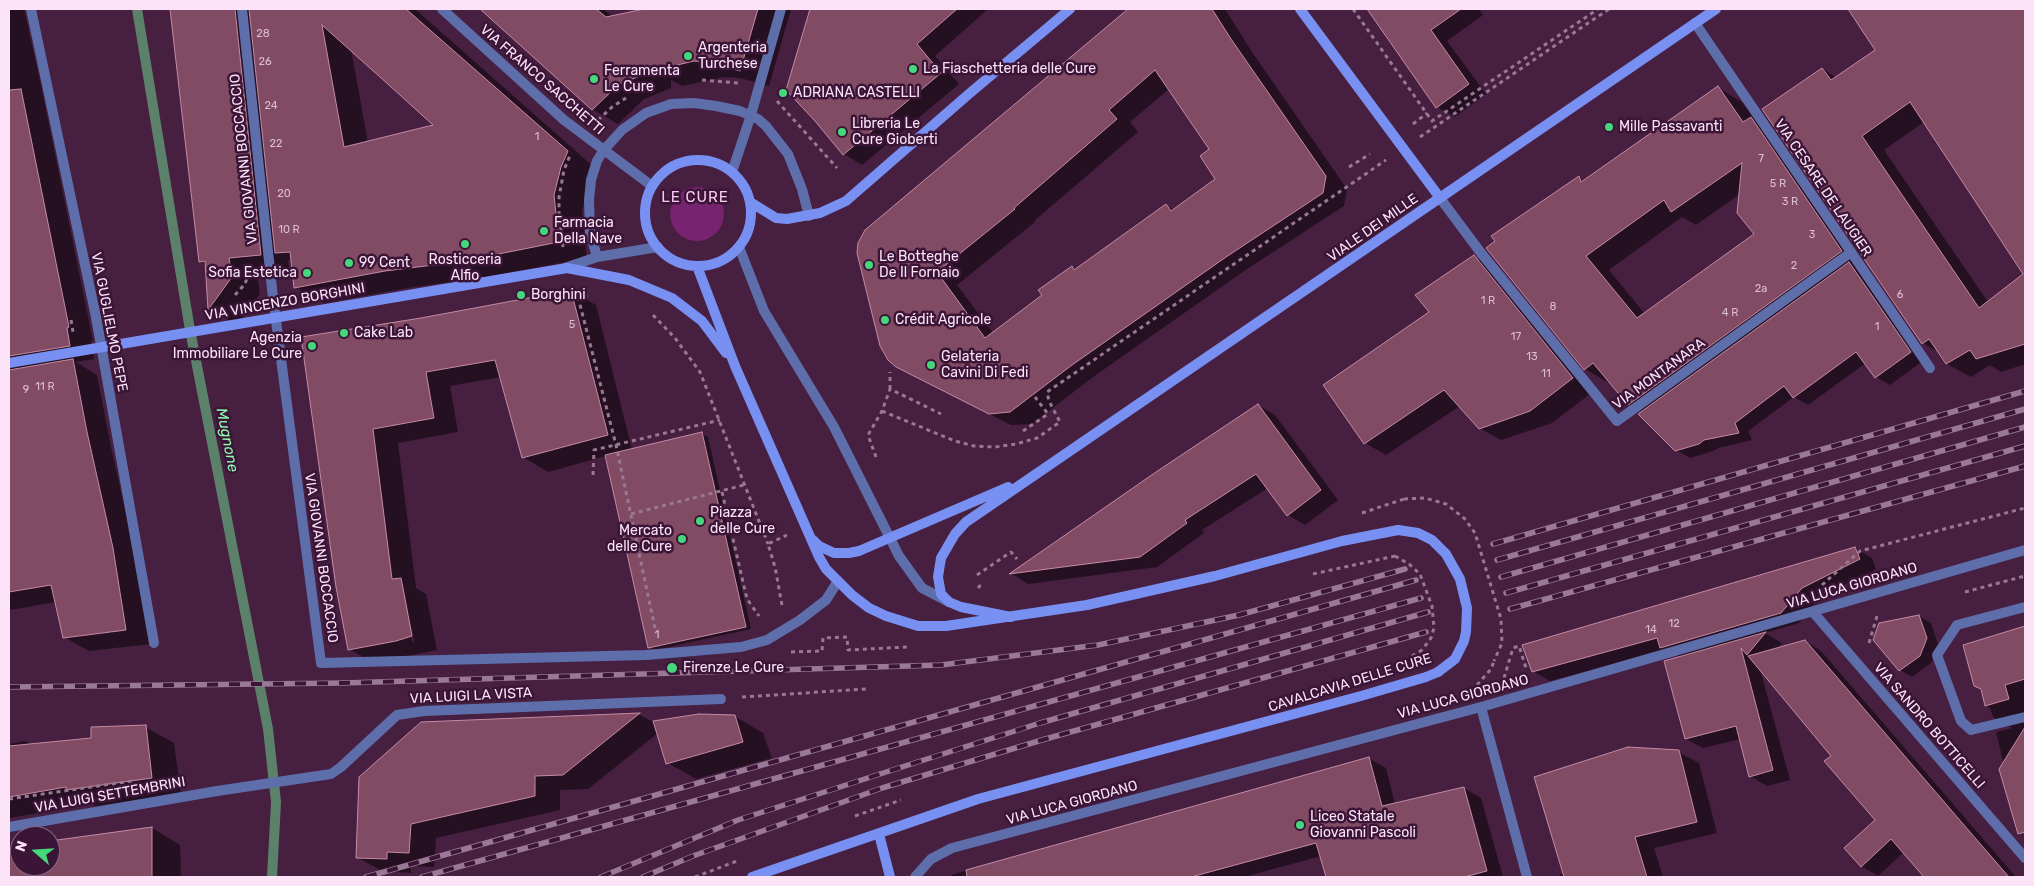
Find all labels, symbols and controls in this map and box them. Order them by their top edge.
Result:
street label: VIA FRANCO SACCHETTI [476,21,608,139]
house number: 28 [256,27,270,41]
place label: Argenteria Turchese [698,40,767,72]
marker: Argenteria Turchese [682,50,694,62]
house number: 26 [258,55,272,69]
place label: La Fiaschetteria delle Cure [923,61,1096,77]
place label: Ferramenta Le Cure [604,63,680,95]
marker: La Fiaschetteria delle Cure [907,63,919,75]
street label: VIA GIOVANNI BOCCACCIO [227,73,261,245]
marker: Ferramenta Le Cure [588,73,600,85]
place label: ADRIANA CASTELLI [793,85,920,101]
marker: ADRIANA CASTELLI [777,87,789,99]
house number: 24 [264,99,278,113]
place label: Libreria Le Cure Gioberti [852,116,938,148]
street label: VIA CESARE DE LAUGIER [1771,116,1875,260]
place label: Mille Passavanti [1619,119,1722,135]
marker: Mille Passavanti [1603,121,1615,133]
marker: Libreria Le Cure Gioberti [836,126,848,138]
house number: 1 [535,130,539,144]
house number: 22 [270,137,282,151]
house number: 7 [1758,152,1764,166]
house number: 5 R [1770,177,1786,191]
house number: 20 [277,187,291,201]
district label: LE CURE [660,189,730,207]
street label: VIALE DEI MILLE [1324,191,1422,265]
house number: 3 R [1782,195,1798,209]
place label: Farmacia Della Nave [554,215,622,248]
house number: 10 R [278,223,300,237]
marker: Farmacia Della Nave [538,225,550,237]
house number: 3 [1809,228,1815,242]
marker: Rosticceria Alfio [459,238,471,250]
place label: Le Botteghe De Il Fornaio [879,249,960,282]
street label: VIA GUGLIELMO PEPE [87,251,131,393]
place label: Rosticceria Alfio [429,252,501,284]
place label: 99 Cent [359,255,410,271]
marker: 99 Cent [343,257,355,269]
marker: Le Botteghe De Il Fornaio [863,259,875,271]
house number: 2 [1791,259,1797,273]
place label: Sofia Estetica [208,265,297,281]
marker: Sofia Estetica [301,267,313,279]
street label: VIA VINCENZO BORGHINI [204,280,366,324]
house number: 2a [1755,282,1767,296]
place label: Borghini [531,287,586,303]
house number: 6 [1897,288,1903,302]
marker: Borghini [515,289,527,301]
house number: 1 R [1481,294,1495,308]
house number: 8 [1550,300,1556,314]
house number: 4 R [1722,306,1738,320]
place label: Crédit Agricole [895,312,991,328]
marker: Crédit Agricole [879,314,891,326]
house number: 5 [569,318,575,332]
house number: 1 [1875,320,1879,334]
place label: Cake Lab [354,325,413,341]
marker: Cake Lab [338,327,350,339]
place label: Agenzia Immobiliare Le Cure [173,330,302,362]
house number: 17 [1511,330,1521,344]
street label: VIA MONTANARA [1609,335,1709,413]
marker: Agenzia Immobiliare Le Cure [306,340,318,352]
place label: Gelateria Cavini Di Fedi [941,349,1028,382]
house number: 13 [1526,350,1538,364]
marker: Gelateria Cavini Di Fedi [925,359,937,371]
house number: 11 [1541,367,1551,381]
house number: 11 R [35,380,55,394]
house number: 9 [23,383,29,397]
water label: Mugnone [212,406,242,474]
street label: VIA GIOVANNI BOCCACCIO [301,472,341,644]
place label: Piazza delle Cure [710,505,775,538]
marker: Piazza delle Cure [694,515,706,527]
place label: Mercato delle Cure [607,523,672,556]
marker: Mercato delle Cure [676,533,688,545]
street label: VIA LUCA GIORDANO [1785,559,1919,613]
house number: 12 [1668,617,1680,631]
house number: 14 [1645,623,1657,637]
house number: 1 [655,628,659,642]
street label: CAVALCAVIA DELLE CURE [1266,650,1434,716]
place label: Firenze Le Cure [683,660,784,676]
street label: VIA SANDRO BOTTICELLI [1870,660,1988,792]
marker: Firenze Le Cure [665,661,679,675]
street label: VIA LUCA GIORDANO [1395,671,1531,723]
street label: VIA LUIGI LA VISTA [409,684,533,708]
street label: VIA LUIGI SETTEMBRINI [33,773,187,817]
street label: VIA LUCA GIORDANO [1004,777,1140,829]
place label: Liceo Statale Giovanni Pascoli [1310,809,1416,842]
marker: Liceo Statale Giovanni Pascoli [1294,819,1306,831]
north arrow [10,826,60,876]
text: N [12,839,31,854]

